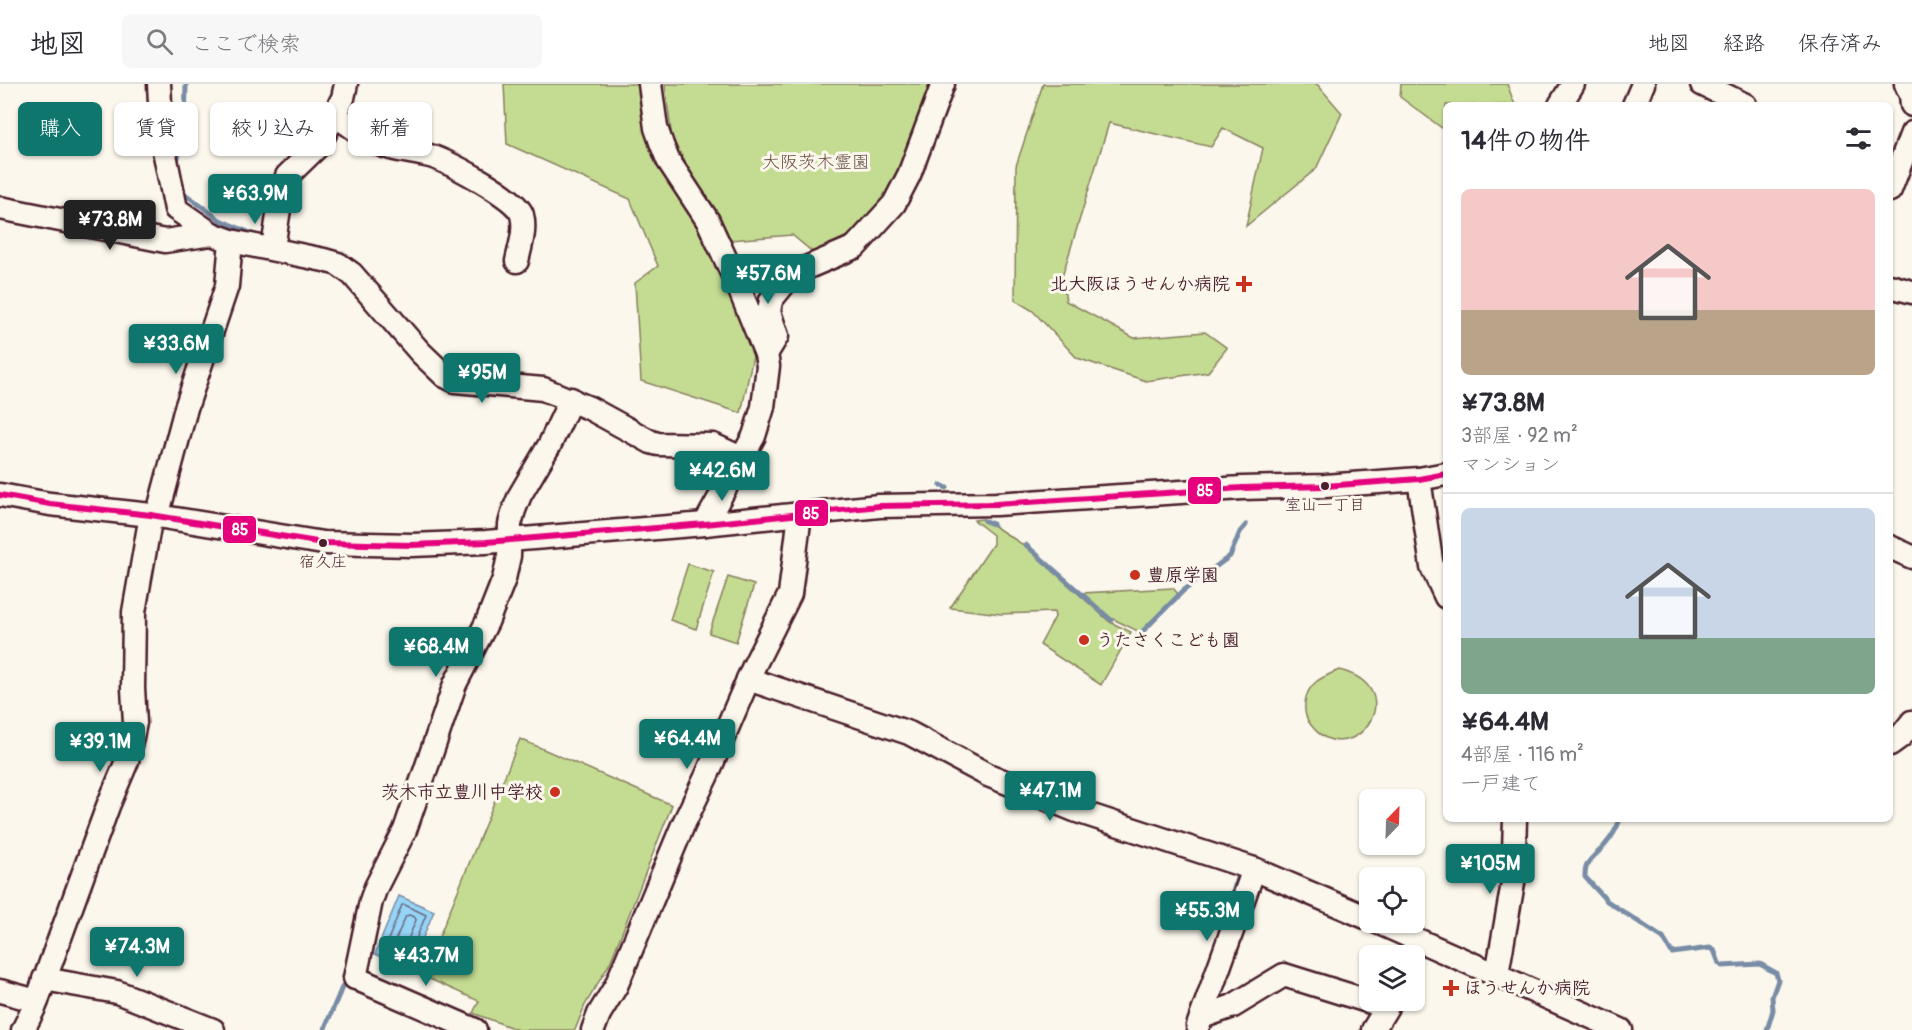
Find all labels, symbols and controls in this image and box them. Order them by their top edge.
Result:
search box [122,14,542,68]
icon: search [143,25,176,58]
text: 地図 [30,27,86,62]
text: ここで検索 [191,30,301,58]
text: 地図 [1648,30,1690,57]
text: 経路 [1723,30,1765,57]
text: 保存済み [1798,30,1882,57]
chip: 購入 [18,102,102,156]
chip: 賃貸 [114,102,198,156]
chip: 絞り込み [210,102,336,156]
chip: 新着 [348,102,432,156]
icon: filters [1842,122,1875,155]
text: 14件の物件 [1461,125,1590,157]
park label: 大阪茨木霊園 [762,151,870,174]
pin: ¥63.9M [206,174,304,225]
text: ¥63.9M [222,181,288,206]
pin: ¥73.8M [61,200,159,251]
text: ¥73.8M [78,207,142,232]
icon: home [1614,228,1722,336]
pin: ¥57.6M [719,254,817,305]
text: ¥57.6M [735,261,801,286]
place label: 北大阪ほうせんか病院 [1050,273,1230,296]
marker: 北大阪ほうせんか病院 [1235,275,1253,293]
pin: ¥33.6M [127,324,225,375]
text: ¥33.6M [143,331,209,356]
pin: ¥95M [446,353,518,404]
text: ¥95M [457,360,507,385]
text: ¥73.8M [1461,387,1545,419]
text: 3部屋 · 92 m² [1461,423,1578,448]
pin: ¥42.6M [673,451,771,502]
text: マンション [1461,452,1560,477]
text: ¥42.6M [688,458,756,483]
line badge: 85 [1187,476,1222,505]
marker: 室山一丁目 [1319,480,1331,492]
text: 85 [1197,481,1214,501]
place label: 室山一丁目 [1285,495,1365,515]
line badge: 85 [794,499,829,527]
text: 85 [803,504,820,524]
line badge: 85 [222,515,257,544]
text: 85 [232,520,249,540]
marker: 宿久庄 [317,537,329,549]
icon: home [1614,547,1722,655]
place label: 宿久庄 [299,552,347,572]
place label: 豊原学園 [1147,564,1219,587]
marker: 豊原学園 [1128,568,1142,582]
pin: ¥68.4M [387,627,485,678]
place label: うたさくこども園 [1096,629,1240,652]
marker: うたさくこども園 [1077,633,1091,647]
text: ¥68.4M [403,634,469,659]
text: ¥64.4M [1461,706,1549,738]
pin: ¥64.4M [638,719,736,770]
pin: ¥39.1M [51,722,149,773]
text: ¥64.4M [653,726,721,751]
text: ¥39.1M [69,729,131,754]
text: 4部屋 · 116 m² [1461,742,1584,767]
pin: ¥47.1M [1001,771,1099,822]
text: 一戸建て [1461,771,1541,796]
text: ¥47.1M [1019,778,1081,803]
place label: 茨木市立豊川中学校 [381,781,543,804]
marker: 茨木市立豊川中学校 [548,785,562,799]
north arrow [1359,789,1425,855]
map controls [1359,789,1425,1011]
pin: ¥105M [1448,844,1532,895]
text: ¥105M [1460,851,1520,876]
button: locate [1359,867,1425,933]
pin: ¥55.3M [1158,891,1256,942]
text: ¥55.3M [1174,898,1240,923]
pin: ¥74.3M [88,927,186,978]
text: ¥74.3M [104,934,170,959]
pin: ¥43.7M [377,936,475,987]
text: ¥43.7M [393,943,459,968]
button: layers [1359,945,1425,1011]
place label: ほうせんか病院 [1464,977,1590,1000]
marker: ほうせんか病院 [1442,979,1460,997]

